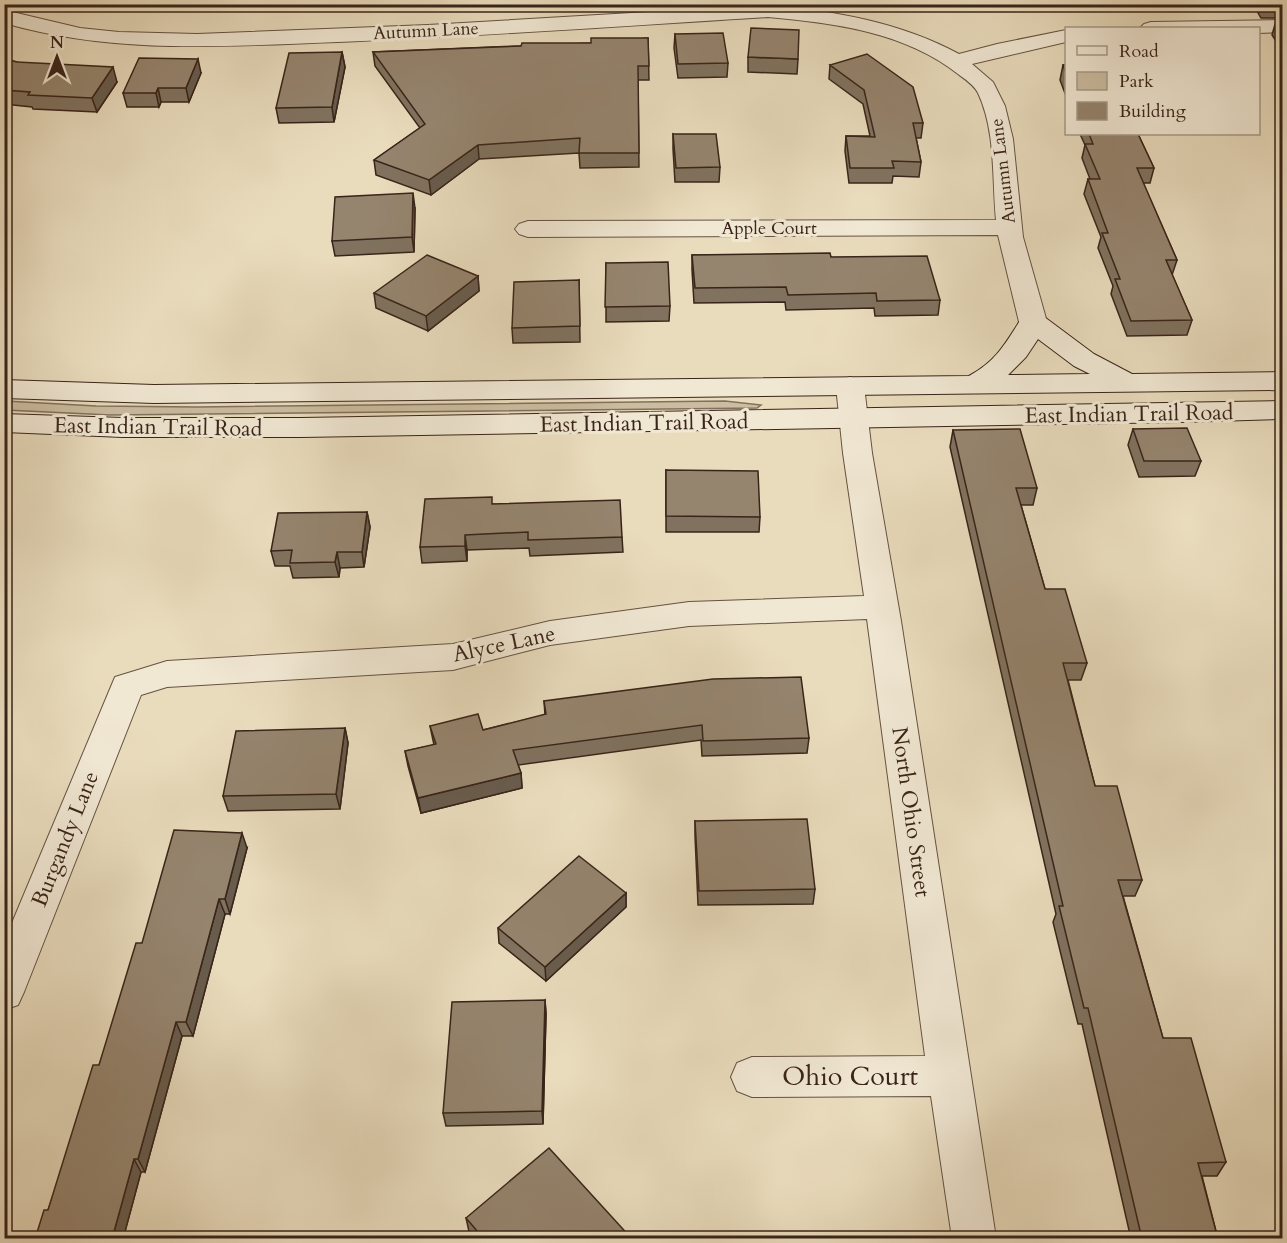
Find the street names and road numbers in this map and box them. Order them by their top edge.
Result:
street label: Autumn Lane [373,16,479,46]
street label: Autumn Lane [984,117,1022,225]
street label: Apple Court [721,216,817,241]
street label: East Indian Trail Road [1024,397,1234,431]
street label: East Indian Trail Road [539,406,749,440]
street label: East Indian Trail Road [53,410,263,444]
street label: Alyce Lane [450,619,558,669]
street label: North Ohio Street [884,725,938,899]
street label: Burgandy Lane [24,767,106,911]
street label: Ohio Court [782,1058,918,1095]

